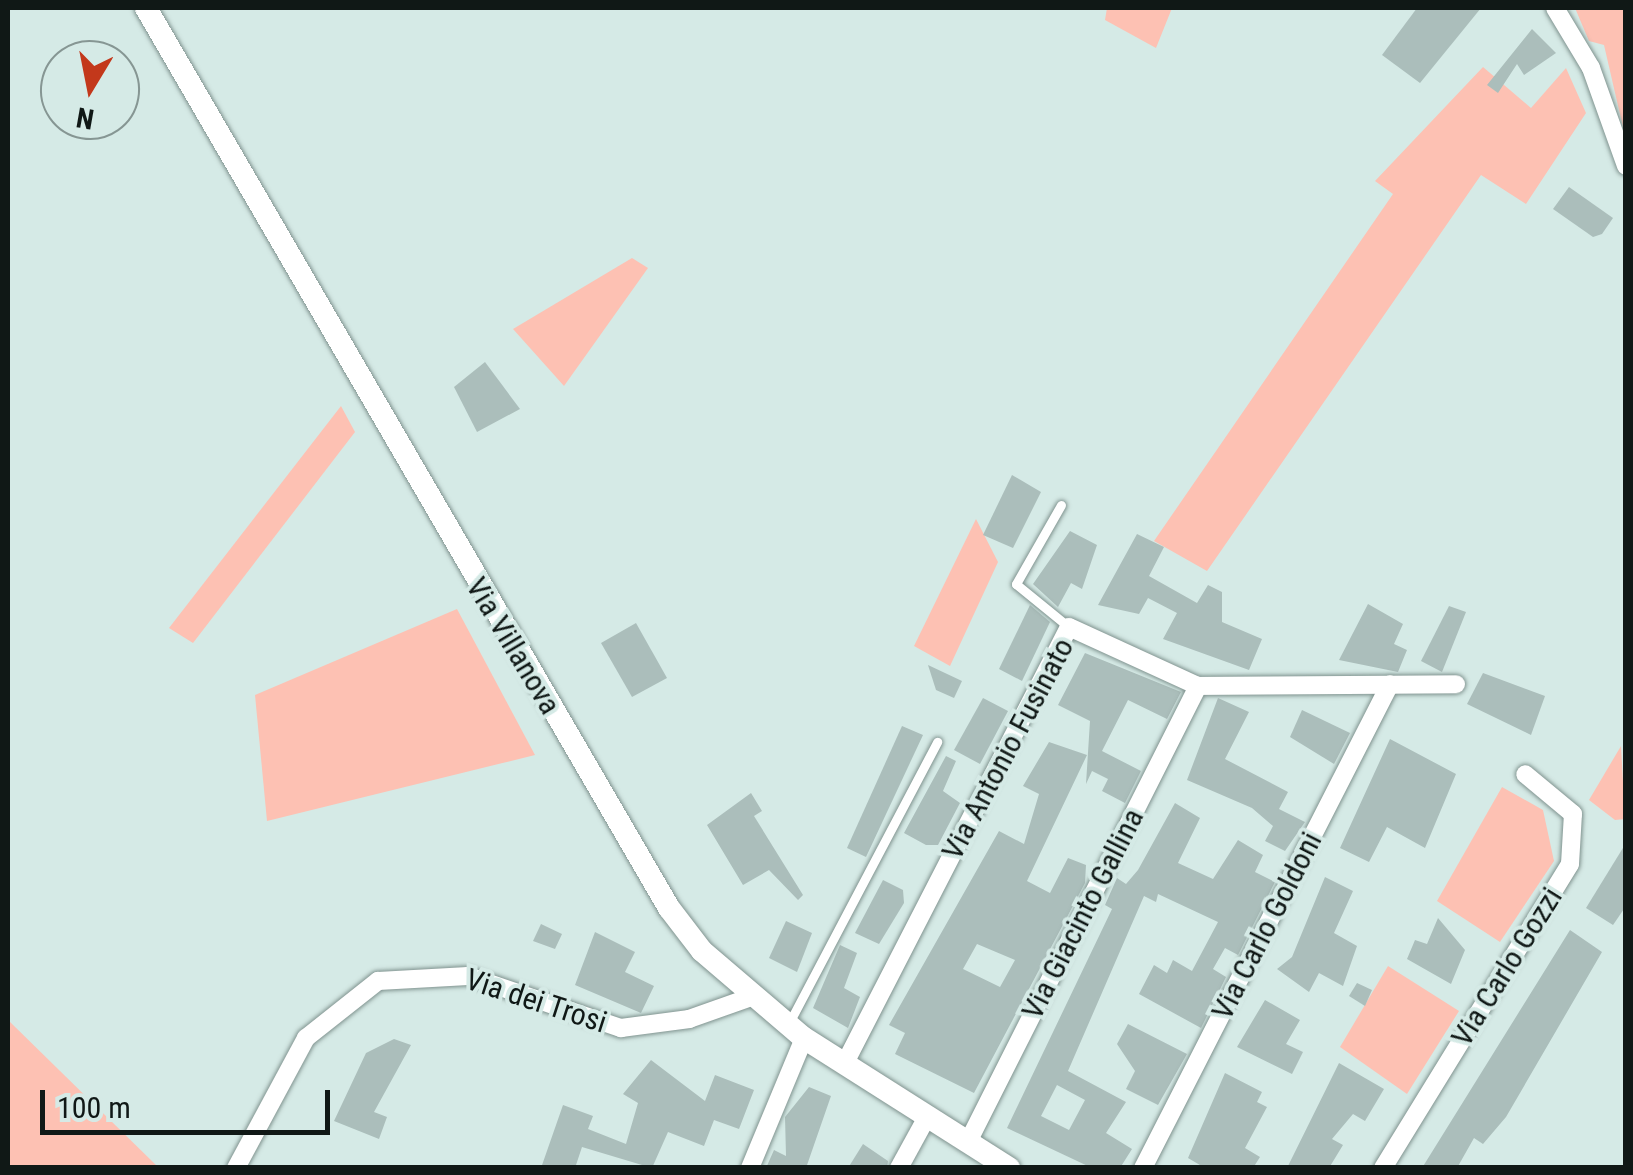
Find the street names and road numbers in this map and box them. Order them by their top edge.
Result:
street label: Via Villanova [458,571,568,721]
street label: Via Antonio Fusinato [934,632,1082,866]
street label: Via Giacinto Gallina [1014,803,1152,1025]
street label: Via Carlo Goldoni [1204,826,1330,1026]
street label: Via Carlo Gozzi [1444,881,1570,1053]
street label: Via dei Trosi [461,961,611,1041]

